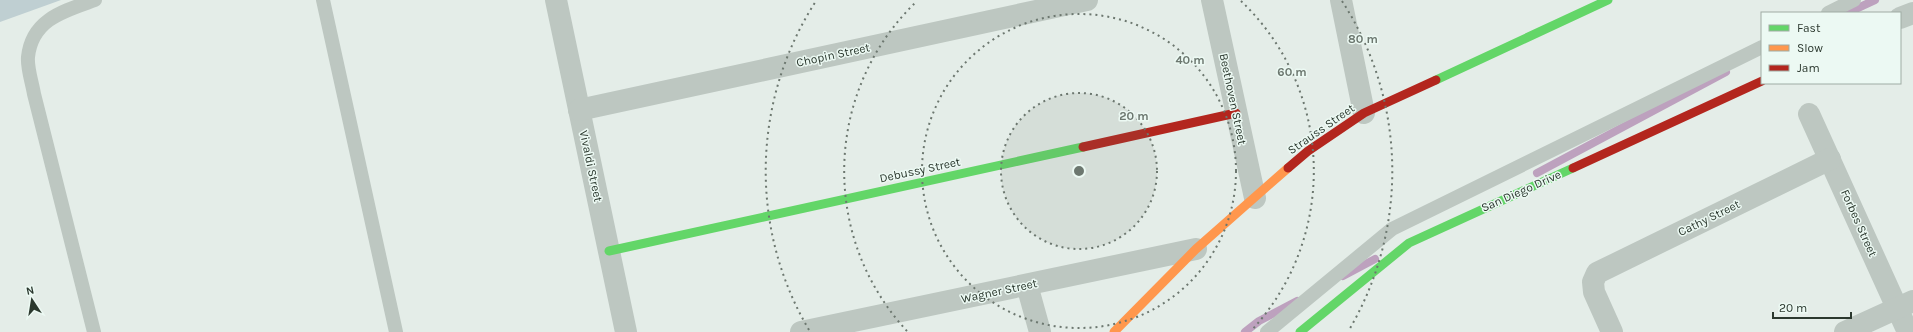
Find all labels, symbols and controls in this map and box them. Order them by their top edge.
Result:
legend [1761,12,1901,84]
text: Fast [1797,21,1821,35]
text: 80 m [1348,32,1378,46]
street label: Chopin Street [795,40,872,70]
text: Slow [1797,41,1823,55]
street label: Beethoven Street [1216,52,1250,147]
text: 40 m [1175,53,1205,67]
text: Jam [1797,61,1820,75]
text: 60 m [1277,65,1307,79]
street label: Strauss Street [1285,101,1358,157]
text: 20 m [1119,109,1149,123]
street label: Vivaldi Street [577,129,606,204]
street label: Debussy Street [878,155,962,185]
centre of rings [1072,164,1086,178]
street label: San Diego Drive [1479,167,1563,215]
street label: Forbes Street [1838,187,1880,259]
street label: Cathy Street [1676,197,1743,239]
street label: Wagner Street [960,276,1039,306]
north arrow [12,280,52,320]
text: N [25,284,35,298]
scale bar [1773,294,1851,320]
text: 20 m [1779,301,1807,315]

